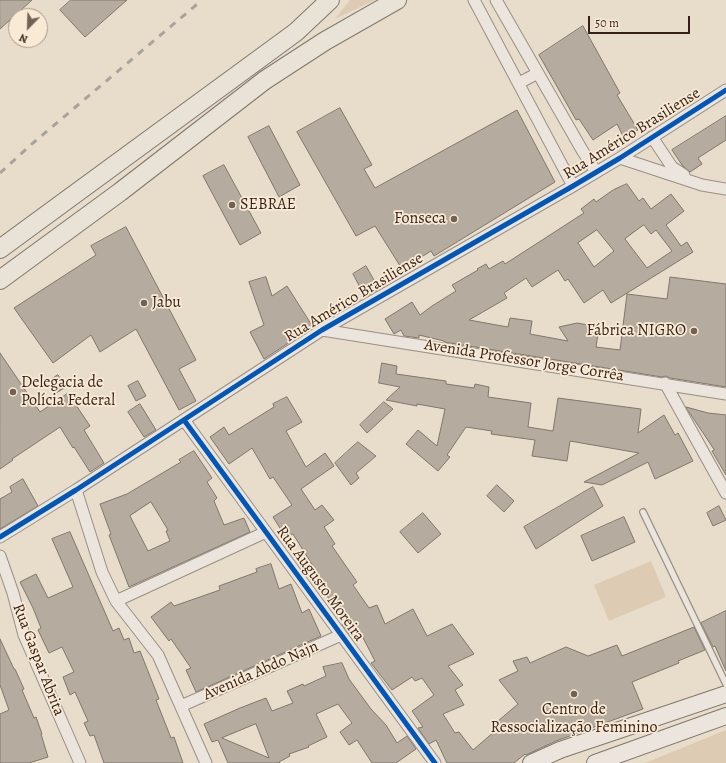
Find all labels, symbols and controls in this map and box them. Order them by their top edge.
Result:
north arrow [8,8,48,48]
scale bar [590,8,692,34]
text: 50 m [595,15,619,31]
text: N [17,30,30,47]
street label: Rua Américo Brasiliense [560,84,704,184]
place label: SEBRAE [240,195,296,215]
marker: SEBRAE [227,200,237,210]
place label: Fonseca [394,209,446,229]
marker: Fonseca [449,214,459,224]
street label: Rua Américo Brasiliense [281,249,427,347]
place label: Jabu [152,293,181,313]
marker: Jabu [139,298,149,308]
place label: Fábrica NIGRO [586,321,686,341]
marker: Fábrica NIGRO [689,326,699,336]
street label: Avenida Professor Jorge Corrêa [423,336,625,386]
place label: Delegacia de Polícia Federal [21,373,115,411]
marker: Delegacia de Polícia Federal [8,387,18,397]
street label: Rua Augusto Moreira [272,523,368,645]
street label: Rua Gaspar Abrita [8,601,68,719]
street label: Avenida Abdo Najn [201,637,321,705]
marker: Centro de Ressocialização Feminino [569,689,579,699]
place label: Centro de Ressocialização Feminino [491,700,657,738]

